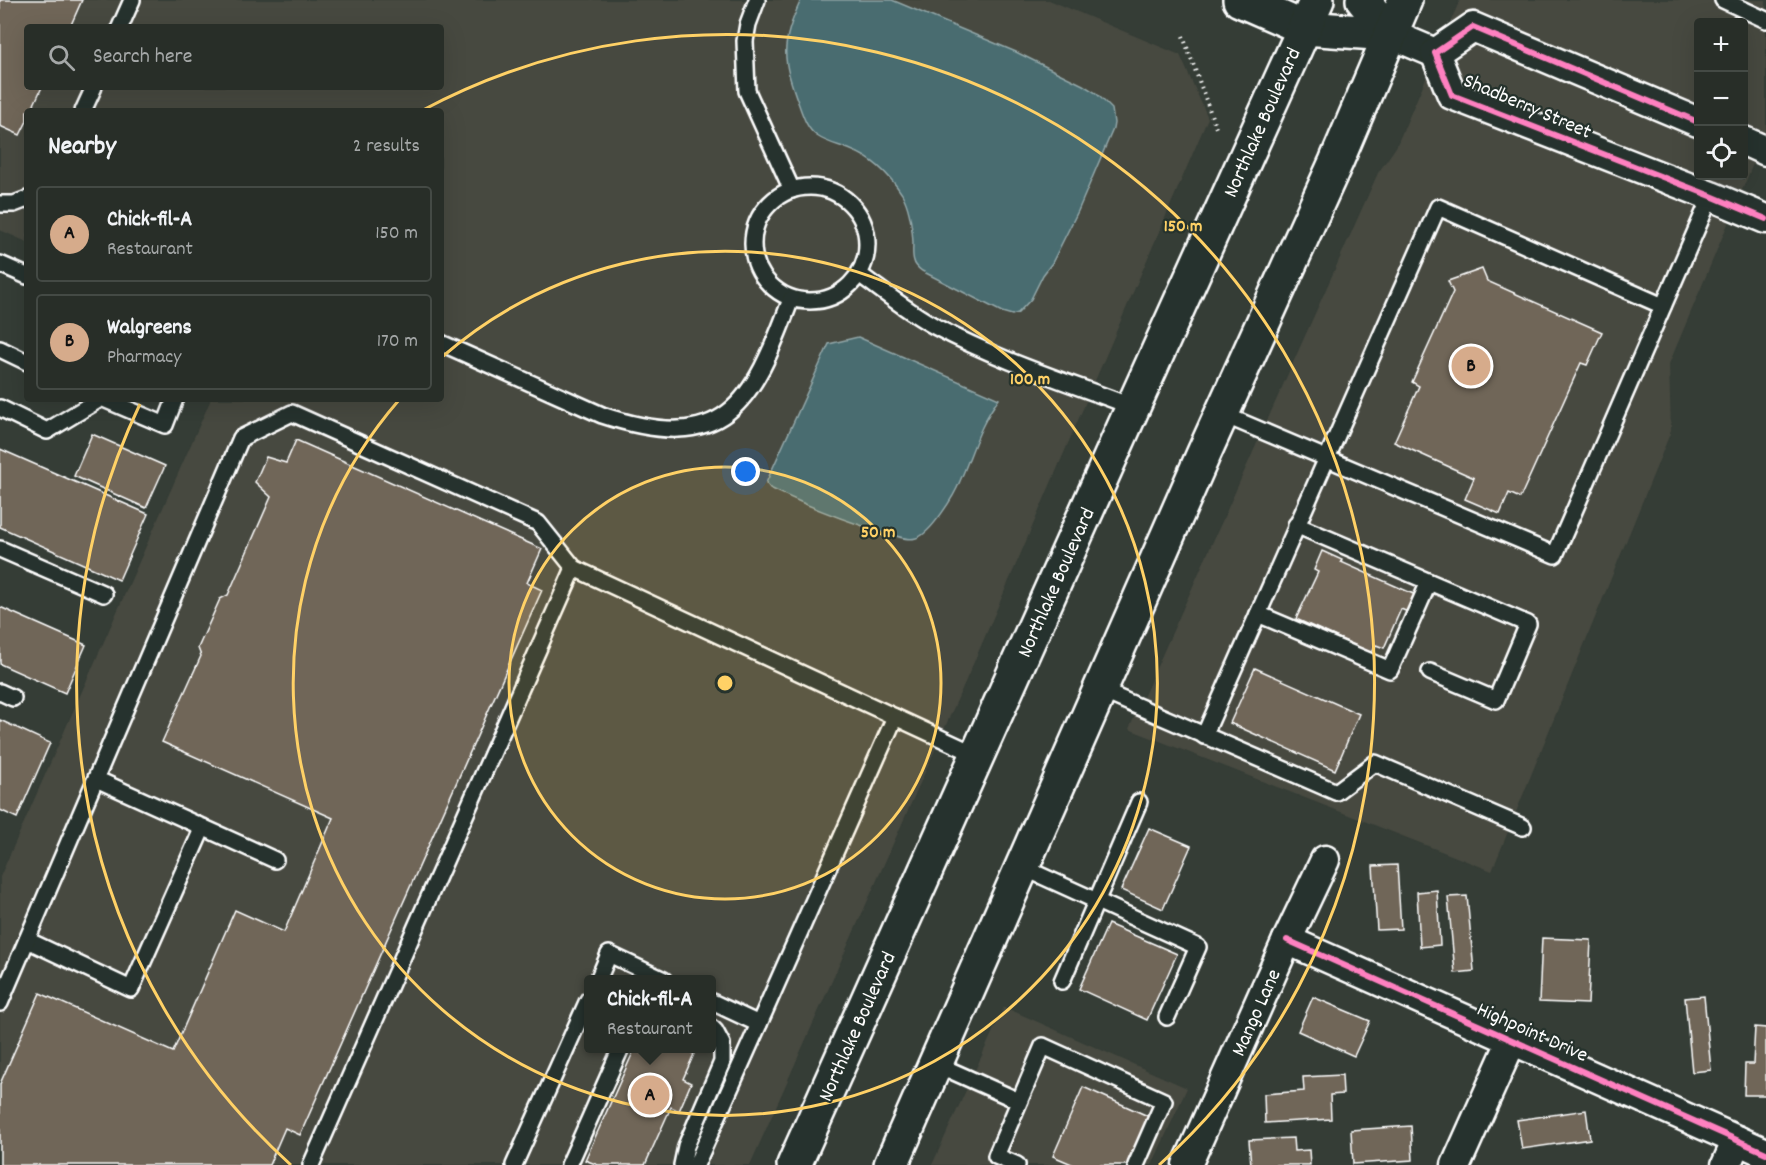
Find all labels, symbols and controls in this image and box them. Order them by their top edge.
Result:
map controls [1694,18,1748,180]
button: + [1694,18,1748,72]
search box [24,24,444,90]
icon: search [45,41,78,74]
text: Search here [93,42,192,73]
street label: Northlake Boulevard [1217,43,1310,203]
street label: Shadberry Street [1458,67,1596,148]
button: − [1694,72,1748,126]
button: locate [1694,126,1748,180]
text: Nearby [48,129,116,166]
text: 2 results [353,133,420,161]
text: Chick-fil-A [107,205,192,236]
text: 150 m [1164,215,1202,240]
text: A [64,220,75,248]
text: 150 m [375,220,418,248]
text: Restaurant [107,236,193,264]
text: Walgreens [107,313,192,344]
text: B [65,328,74,356]
text: 170 m [377,328,418,356]
text: Pharmacy [107,344,181,372]
pin: B [1452,344,1490,388]
text: 100 m [1010,368,1050,393]
your location [731,457,760,486]
street label: Northlake Boulevard [1011,503,1104,663]
text: 50 m [861,521,895,546]
centre of rings [715,673,735,693]
street label: Northlake Boulevard [812,947,905,1107]
street label: Mango Lane [1225,965,1290,1062]
popup [584,975,716,1053]
text: Chick-fil-A [607,985,692,1016]
street label: Highpoint Drive [1471,996,1592,1072]
text: Restaurant [607,1016,693,1044]
pin: A [630,1072,670,1118]

